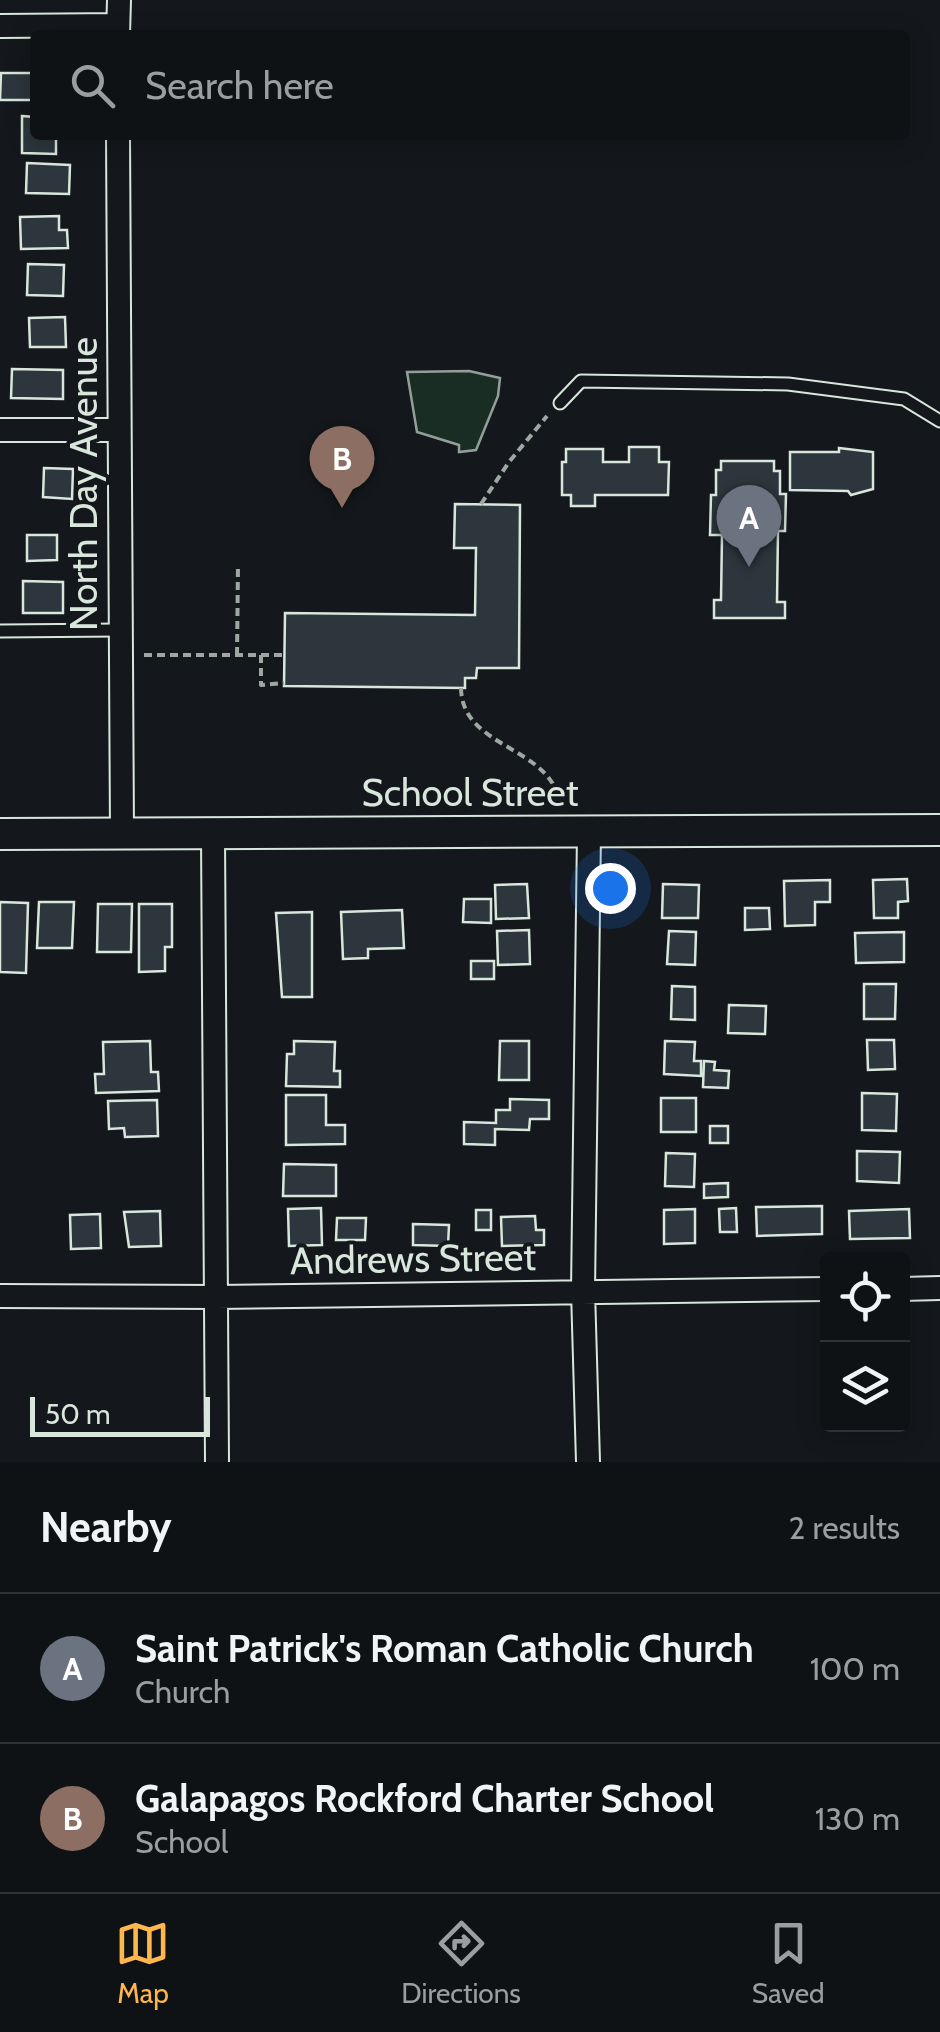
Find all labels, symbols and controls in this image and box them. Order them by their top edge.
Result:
search box [30,30,910,140]
icon: search [65,58,120,113]
text: Search here [145,62,334,109]
street label: North Day Avenue [60,337,107,631]
pin: B [310,426,374,508]
pin: A [716,484,782,567]
street label: School Street [361,769,579,816]
your location [585,863,636,914]
street label: Andrews Street [289,1233,537,1284]
map controls [820,1252,910,1432]
button: locate [820,1252,910,1342]
button: layers [820,1342,910,1432]
scale bar [30,1392,210,1436]
text: 50 m [45,1397,111,1431]
text: Nearby [40,1501,172,1553]
text: 2 results [789,1508,900,1547]
text: Saint Patrick's Roman Catholic Church [135,1625,754,1672]
text: A [62,1649,83,1688]
text: 100 m [810,1649,900,1688]
text: Church [135,1672,230,1711]
text: Galapagos Rockford Charter School [135,1775,714,1822]
text: B [62,1799,83,1838]
text: 130 m [815,1799,900,1838]
text: School [135,1822,228,1861]
tab: Map [115,1916,170,2010]
tab: Directions [401,1916,521,2010]
tab: Saved [752,1916,825,2010]

